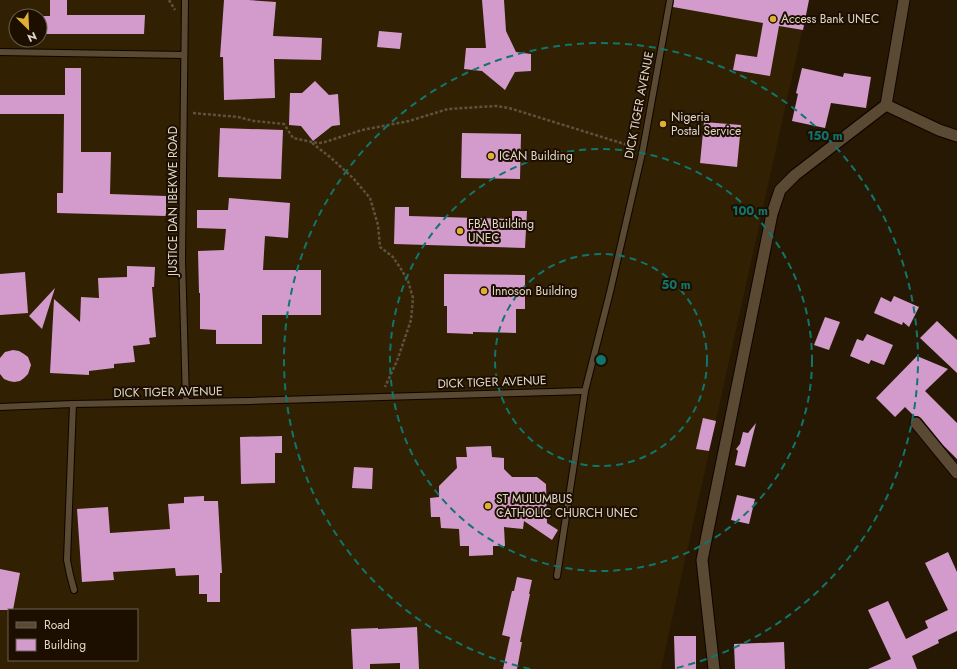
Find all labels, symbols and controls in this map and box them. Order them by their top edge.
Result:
north arrow [8,8,48,48]
place label: Access Bank UNEC [781,10,879,28]
marker: Access Bank UNEC [768,14,778,24]
text: N [25,28,39,46]
street label: DICK TIGER AVENUE [620,50,658,160]
place label: Nigeria Postal Service [671,108,741,140]
marker: Nigeria Postal Service [658,119,668,129]
street label: JUSTICE DAN IBEKWE ROAD [164,126,182,278]
text: 150 m [807,127,843,145]
place label: ICAN Building [499,147,573,165]
marker: ICAN Building [486,151,496,161]
text: 100 m [732,202,768,220]
place label: FBA Building UNEC [468,215,534,247]
marker: FBA Building UNEC [455,226,465,236]
text: 50 m [661,276,691,294]
place label: Innoson Building [492,282,577,300]
marker: Innoson Building [479,286,489,296]
centre of rings [594,353,608,367]
street label: DICK TIGER AVENUE [437,371,547,393]
street label: DICK TIGER AVENUE [113,382,223,402]
place label: ST MULUMBUS CATHOLIC CHURCH UNEC [496,490,638,522]
marker: ST MULUMBUS CATHOLIC CHURCH UNEC [483,501,493,511]
legend [8,609,138,661]
text: Road [44,616,70,634]
text: Building [44,636,86,654]

